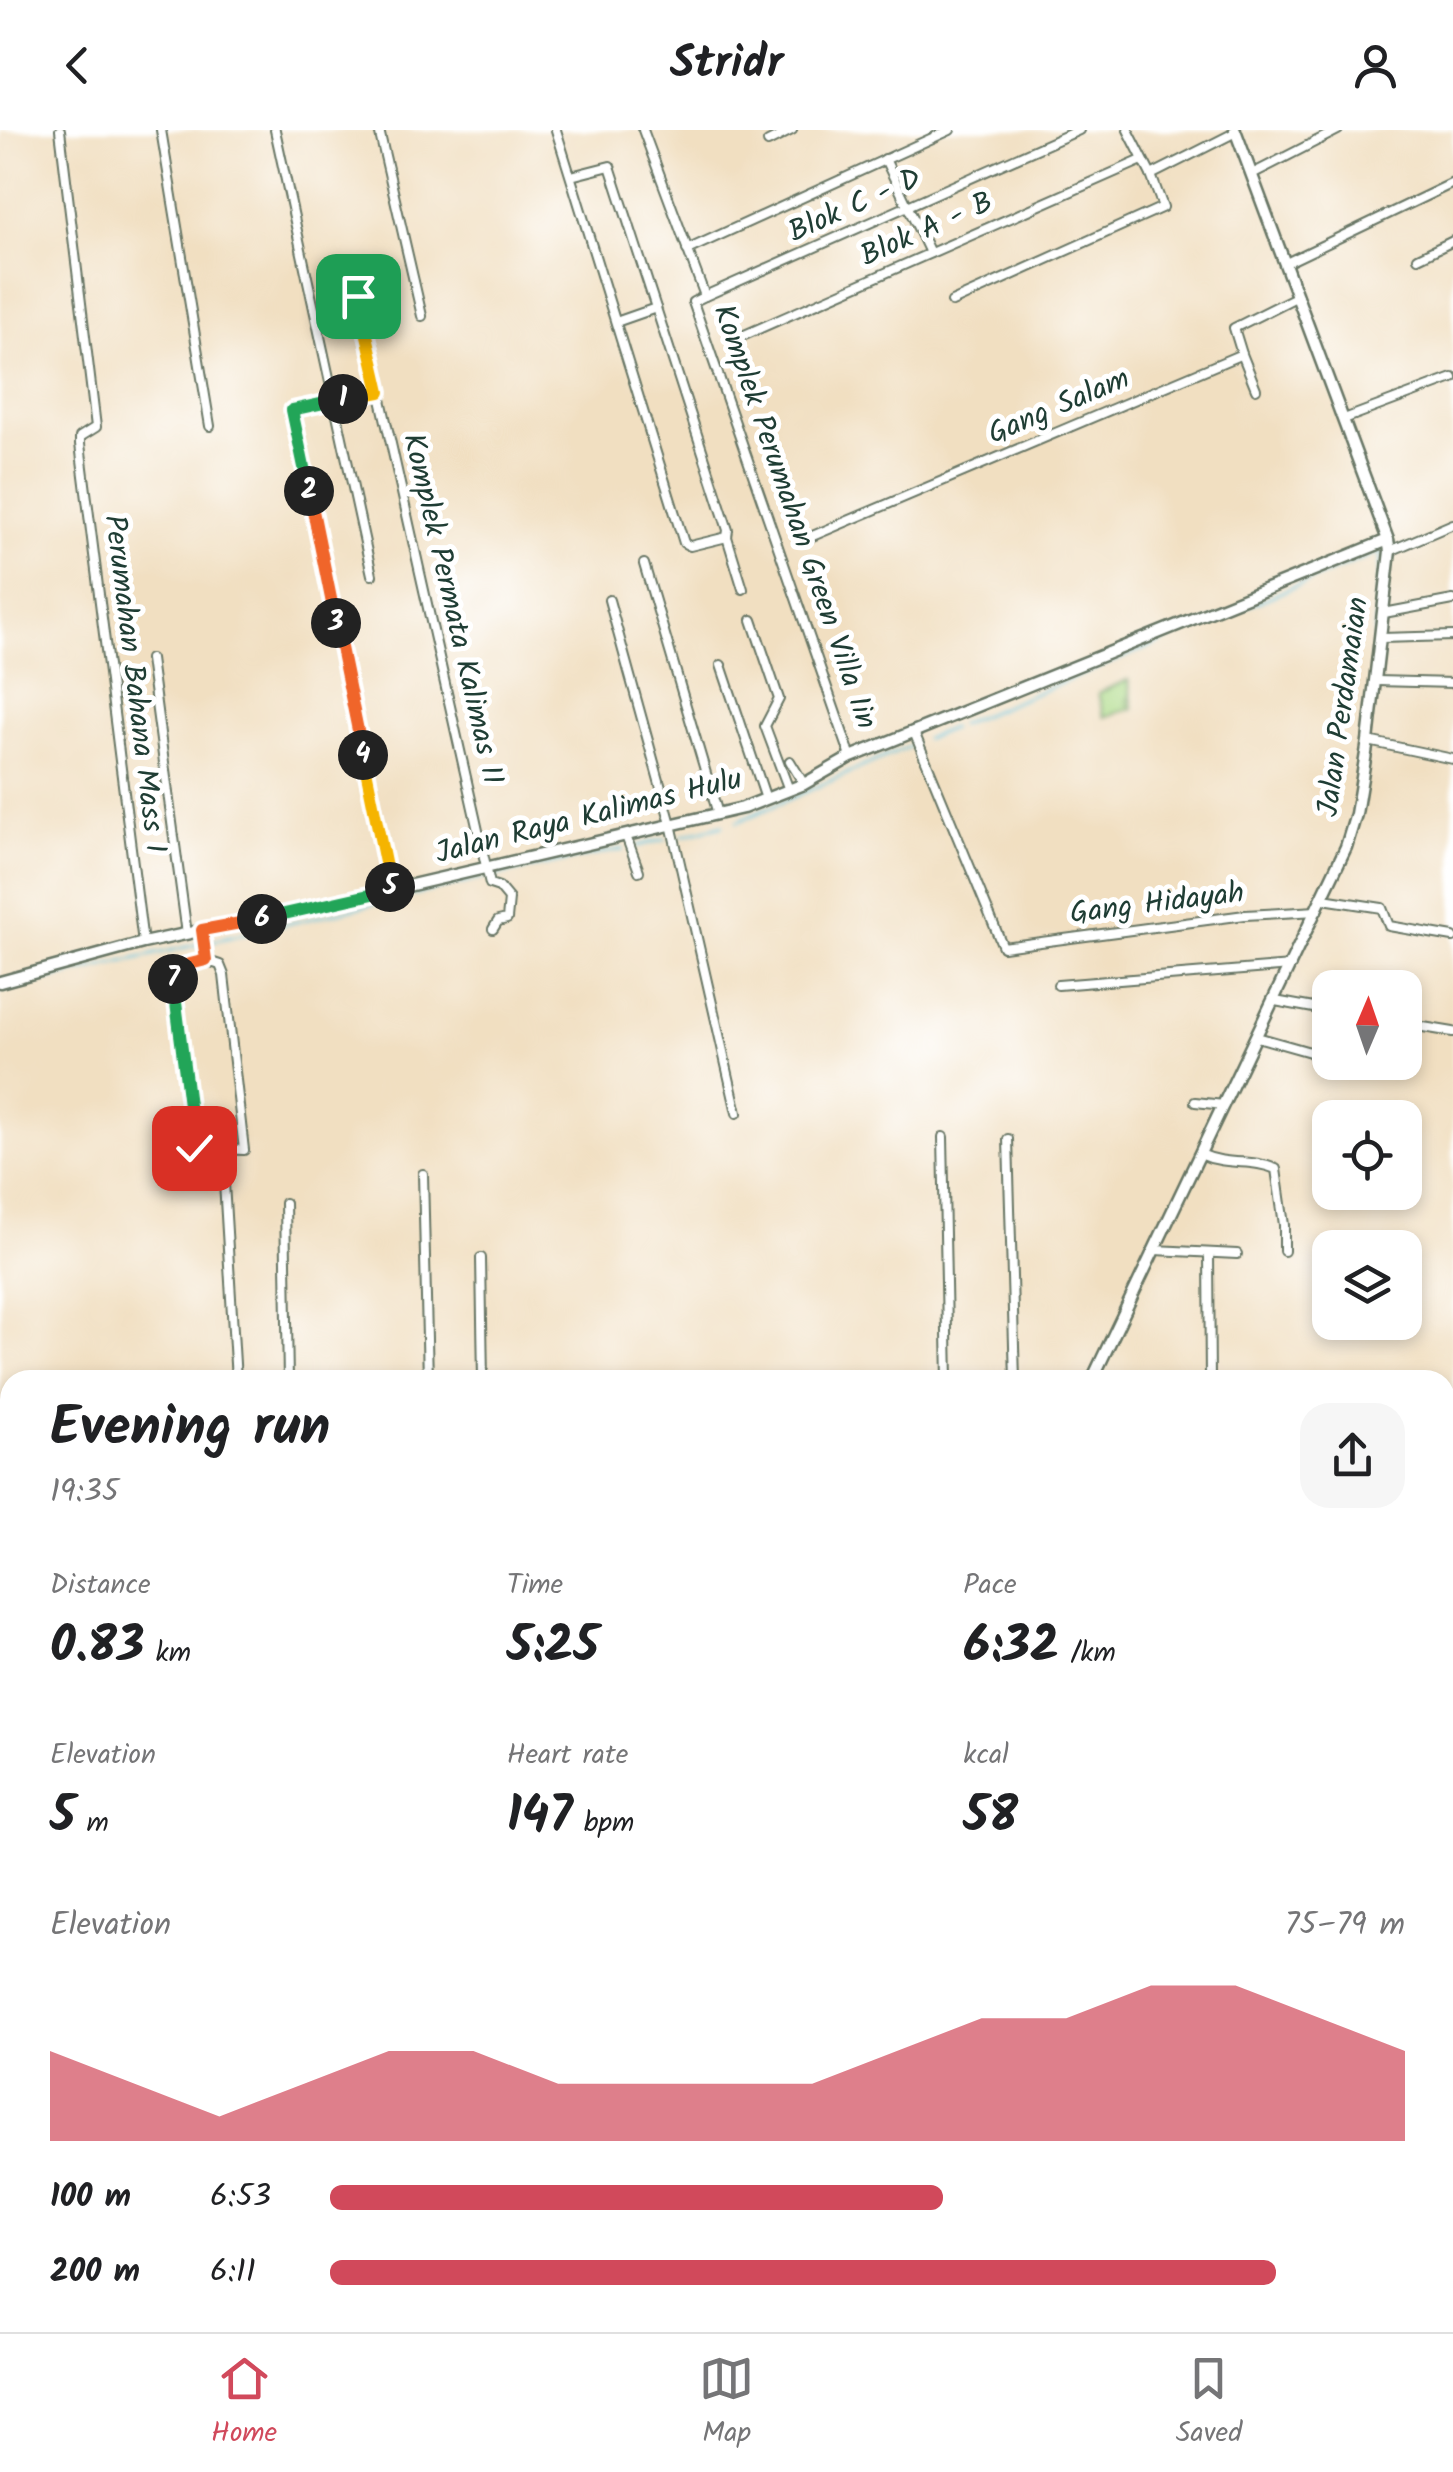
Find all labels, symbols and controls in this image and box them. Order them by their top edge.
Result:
text: Stridr [670,29,783,101]
icon: back [50,38,105,93]
icon: person [1348,38,1403,93]
street label: Blok C - D [781,155,929,257]
street label: Blok A - B [853,179,1001,281]
pin [316,254,401,339]
icon: arrive [331,269,386,324]
street label: Komplek Perumahan Green Villa Iin [699,298,889,736]
street label: Gang Salam [981,356,1137,458]
pin: 1 [318,374,368,424]
text: 1 [339,376,347,421]
street label: Komplek Permata Kalimas II [388,428,516,790]
pin: 2 [284,466,334,516]
text: 2 [301,468,317,513]
street label: Perumahan Bahana Mass I [89,512,179,856]
street label: Jalan Perdamaian [1305,594,1383,820]
pin: 3 [311,598,361,648]
text: 3 [328,600,344,645]
pin: 4 [338,730,388,780]
text: 4 [355,732,371,777]
street label: Jalan Raya Kalimas Hulu [431,756,747,878]
pin: 5 [365,862,415,912]
text: 5 [383,864,397,909]
street label: Gang Hidayah [1067,870,1247,938]
pin: 6 [237,894,287,944]
text: 6 [254,896,270,941]
pin: 7 [148,954,198,1004]
text: 7 [166,956,180,1001]
north arrow [1312,970,1422,1080]
map controls [1312,970,1422,1340]
button: locate [1312,1100,1422,1210]
pin [152,1106,237,1191]
icon: check [167,1121,222,1176]
button: layers [1312,1230,1422,1340]
text: Evening run [50,1386,330,1473]
button: share [1300,1403,1405,1508]
text: 19:35 [50,1467,119,1518]
text: Distance [50,1563,151,1608]
text: Time [507,1563,563,1608]
text: Pace [963,1563,1017,1608]
text: 0.83 [50,1608,144,1688]
text: 5:25 [507,1608,599,1688]
text: 6:32 [963,1608,1059,1688]
text: km [144,1631,191,1676]
text: /km [1059,1631,1116,1676]
text: Elevation [50,1733,156,1778]
text: Heart rate [507,1733,628,1778]
text: kcal [963,1733,1009,1778]
text: 5 [50,1778,75,1858]
text: 147 [507,1778,573,1858]
text: 58 [963,1778,1018,1858]
text: m [75,1801,109,1846]
text: bpm [573,1801,634,1846]
text: Elevation [50,1900,171,1951]
text: 75–79 m [1285,1900,1405,1951]
text: 100 m [50,2172,131,2223]
text: 6:53 [210,2172,271,2223]
text: 200 m [50,2247,140,2298]
text: 6:11 [210,2247,256,2298]
tab: Home [211,2351,277,2456]
tab: Map [699,2351,754,2456]
tab: Saved [1176,2351,1242,2456]

